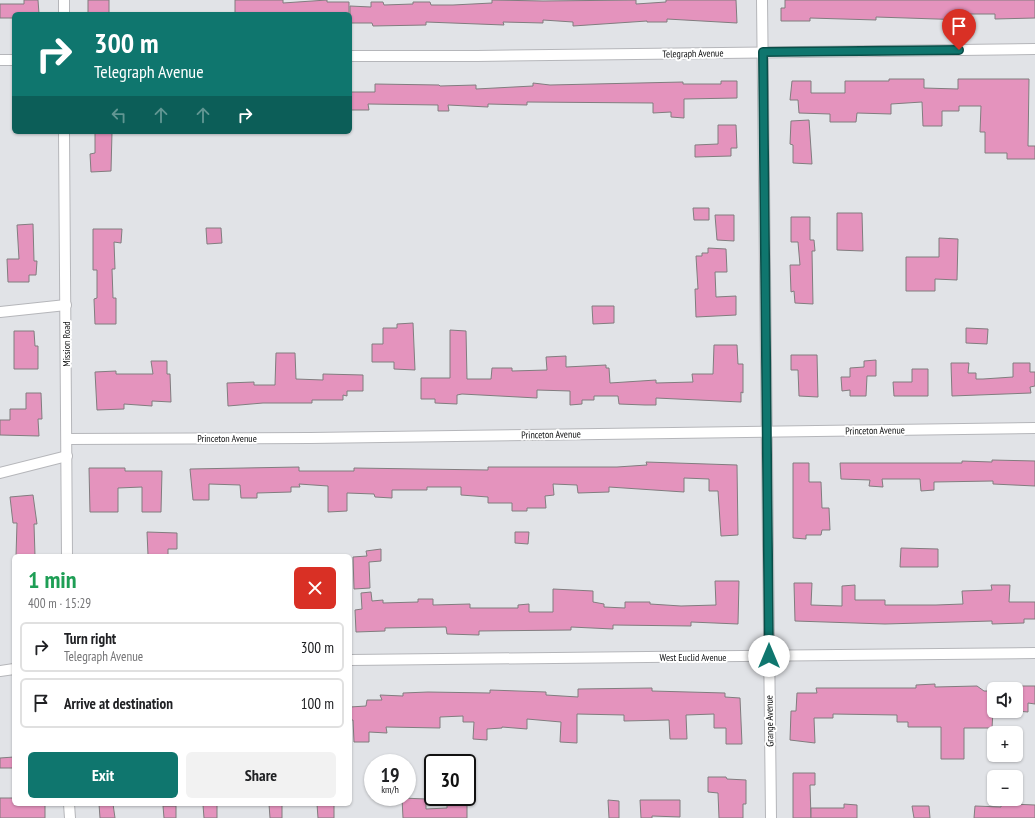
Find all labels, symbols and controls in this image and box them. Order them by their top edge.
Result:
pin [942,9,976,50]
icon: arrive [948,15,970,37]
text: 300 m [94,24,158,61]
icon: right [28,28,80,80]
street label: Telegraph Avenue [662,46,724,61]
text: Telegraph Avenue [94,60,204,83]
icon: left [108,104,130,126]
icon: ahead [150,104,172,126]
icon: ahead [192,104,214,126]
icon: right [234,104,256,126]
street label: Mission Road [60,321,73,367]
street label: Princeton Avenue [845,423,905,438]
street label: Princeton Avenue [521,427,581,442]
street label: Princeton Avenue [197,432,257,445]
text: 1 min [28,564,76,595]
button: close [294,567,336,609]
text: 400 m · 15:29 [28,595,91,612]
text: Turn right [64,629,116,648]
position arrow [748,635,790,677]
icon: right [30,636,52,658]
text: 300 m [301,638,334,657]
text: Telegraph Avenue [64,648,143,665]
street label: West Euclid Avenue [660,651,726,664]
map controls [987,682,1023,806]
button: sound [987,682,1023,718]
icon: arrive [30,692,52,714]
text: Arrive at destination [64,694,173,713]
text: 100 m [301,694,334,713]
street label: Grange Avenue [763,695,776,747]
button: + [987,726,1023,762]
button: Exit [28,752,178,798]
button: Share [186,752,336,798]
speed limit sign: 30 [424,754,476,806]
text: 19 [380,762,400,788]
button: − [987,770,1023,806]
text: km/h [381,783,399,796]

